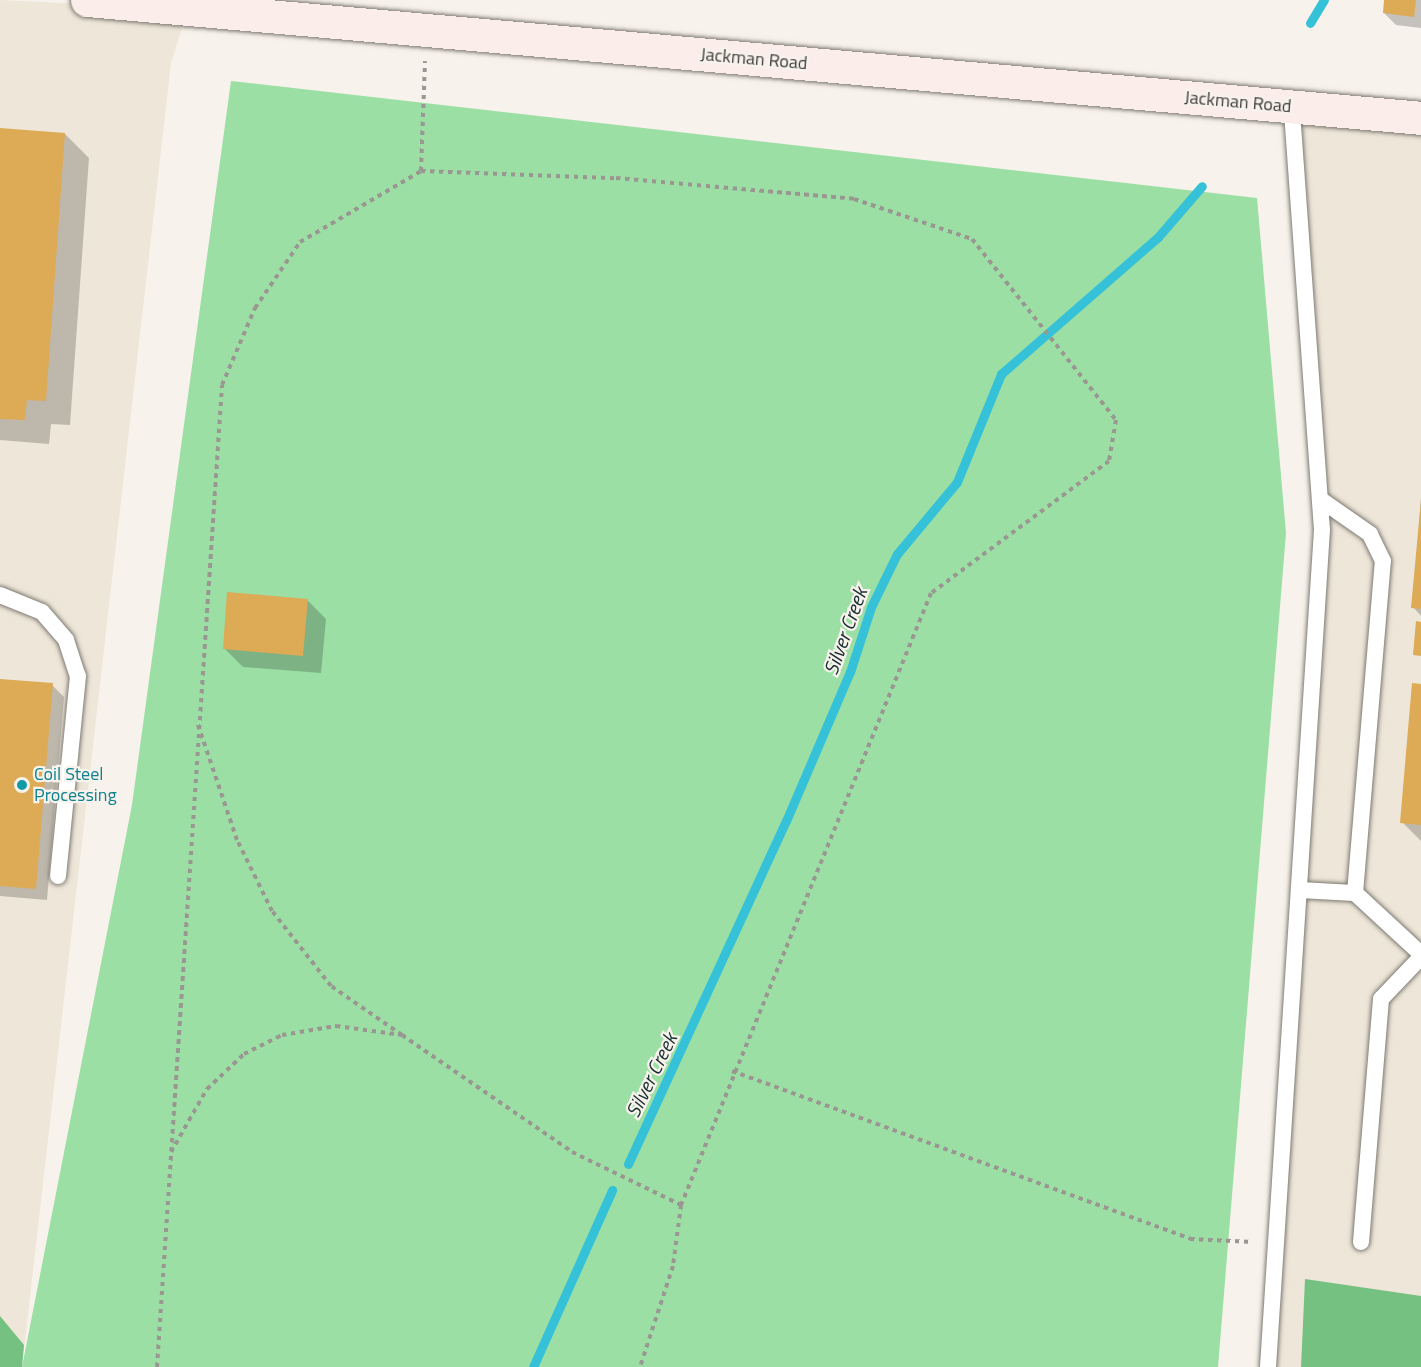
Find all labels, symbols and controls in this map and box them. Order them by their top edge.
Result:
street label: Jackman Road [700,44,808,74]
street label: Jackman Road [1184,87,1292,117]
water label: Silver Creek [818,584,872,678]
place label: Coil Steel Processing [34,764,117,806]
marker: Coil Steel Processing [15,778,29,792]
water label: Silver Creek [620,1029,682,1121]

